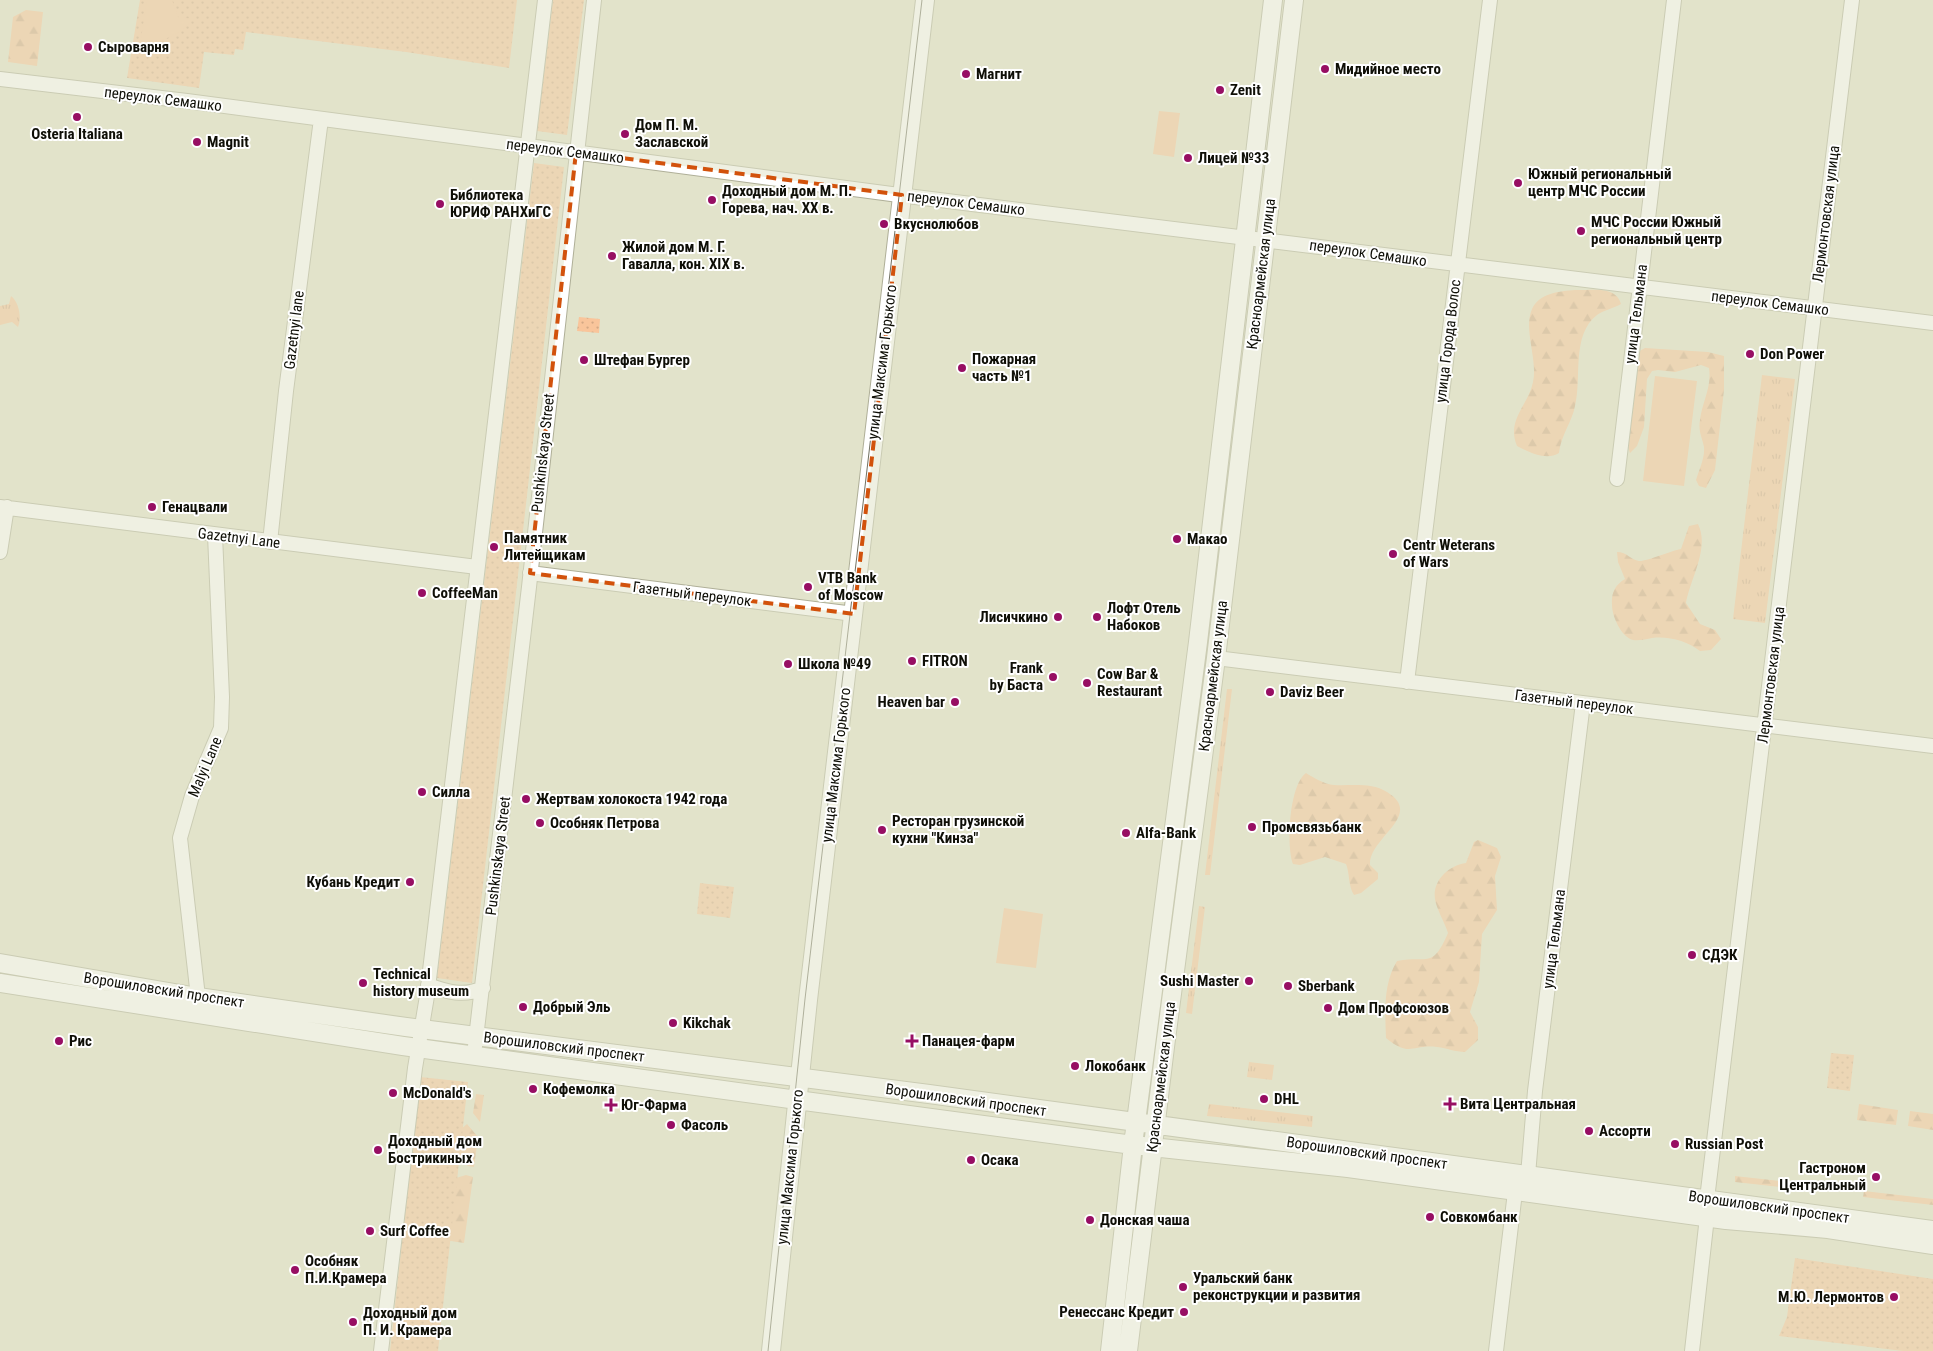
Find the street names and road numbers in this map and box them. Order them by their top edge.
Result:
street label: переулок Семашко [103,83,223,115]
street label: переулок Семашко [505,135,625,167]
street label: Лермонтовская улица [1809,144,1843,284]
street label: переулок Семашко [906,187,1026,219]
street label: Красноармейская улица [1243,197,1279,351]
street label: переулок Семашко [1308,236,1428,270]
street label: улица Тельмана [1621,263,1651,365]
street label: улица Города Волос [1432,278,1464,404]
street label: улица Максима Горького [864,284,900,440]
street label: переулок Семашко [1710,287,1830,319]
street label: Gazetnyi lane [280,290,308,370]
street label: Pushkinskaya Street [528,393,558,513]
street label: Gazetnyi Lane [197,524,281,552]
street label: Газетный переулок [632,578,752,610]
street label: Красноармейская улица [1195,599,1231,753]
street label: Лермонтовская улица [1754,605,1788,745]
street label: Газетный переулок [1514,686,1634,718]
street label: улица Максима Горького [818,687,854,843]
street label: Malyi Lane [184,734,226,800]
street label: Pushkinskaya Street [482,795,514,917]
street label: улица Тельмана [1539,888,1569,990]
street label: Ворошиловский проспект [82,968,246,1012]
street label: Красноармейская улица [1143,1000,1179,1154]
street label: Ворошиловский проспект [482,1028,646,1066]
street label: Ворошиловский проспект [884,1080,1048,1120]
street label: улица Максима Горького [773,1089,807,1245]
street label: Ворошиловский проспект [1285,1133,1449,1173]
street label: Ворошиловский проспект [1687,1187,1851,1227]

